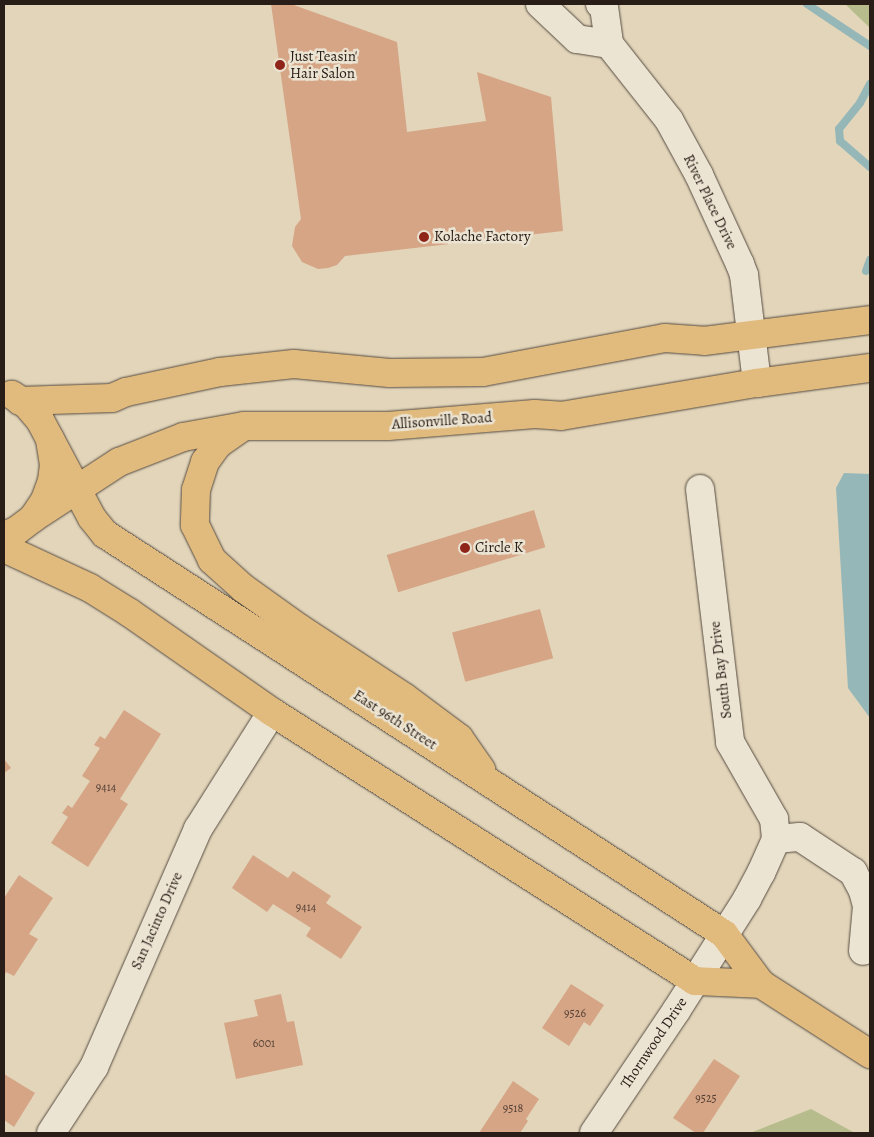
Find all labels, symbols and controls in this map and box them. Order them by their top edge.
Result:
place label: Just Teasin' Hair Salon [290,47,357,82]
marker: Just Teasin' Hair Salon [274,59,286,71]
street label: River Place Drive [679,152,741,252]
place label: Kolache Factory [434,228,531,246]
marker: Kolache Factory [418,231,430,243]
street label: Allisonville Road [391,409,493,433]
place label: Circle K [475,539,523,557]
marker: Circle K [459,542,471,554]
street label: South Bay Drive [706,620,736,720]
street label: East 96th Street [350,686,440,754]
house number: 9414 [96,781,116,795]
street label: San Jacinto Drive [127,869,187,973]
house number: 9414 [296,901,316,915]
street label: Thornwood Drive [617,994,691,1092]
house number: 9526 [564,1007,586,1021]
house number: 6001 [253,1037,275,1051]
house number: 9525 [695,1092,717,1106]
house number: 9518 [503,1102,523,1116]

